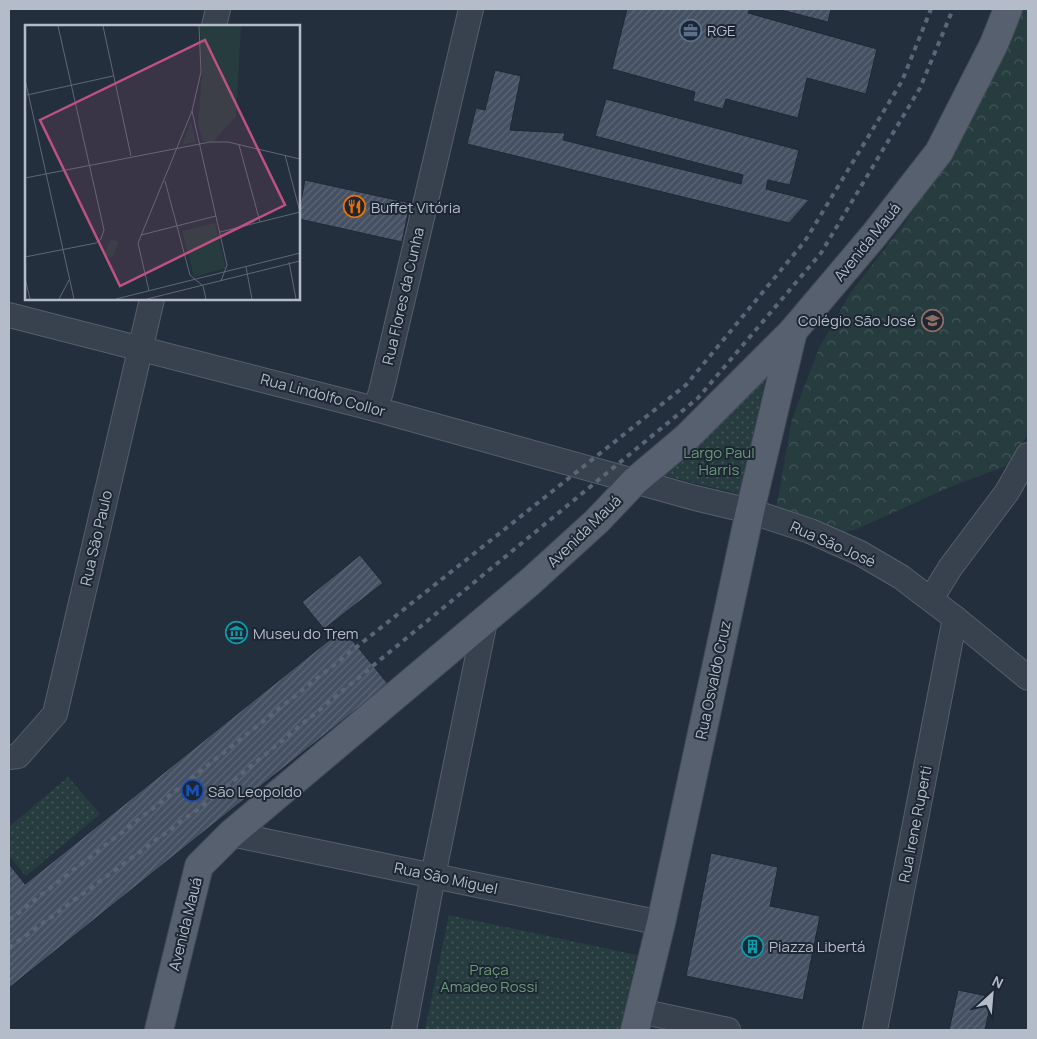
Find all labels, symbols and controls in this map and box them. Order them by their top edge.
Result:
office icon: RGE [679,18,703,42]
place label: RGE [707,20,736,41]
inset map [25,25,300,300]
restaurant icon: Buffet Vitória [343,195,367,219]
place label: Buffet Vitória [371,197,461,218]
street label: Avenida Mauá [829,198,905,286]
street label: Rua Flores da Cunha [377,225,429,367]
school or university icon: Colégio São José [920,308,944,332]
place label: Colégio São José [798,310,916,331]
street label: Rua Lindolfo Collor [258,368,388,422]
park label: Largo Paul Harris [683,442,755,480]
street label: Rua São Paulo [75,488,117,588]
street label: Avenida Mauá [542,490,626,572]
street label: Rua São José [787,516,879,572]
street label: Rua Osvaldo Cruz [690,619,736,741]
museum icon: Museu do Trem [225,621,249,645]
place label: Museu do Trem [253,623,359,644]
street label: Rua Irene Ruperti [893,764,937,884]
metro station icon: São Leopoldo [180,779,204,803]
place label: São Leopoldo [208,781,302,802]
street label: Rua São Miguel [392,857,500,899]
street label: Avenida Mauá [163,875,207,973]
building icon: Piazza Libertá [741,934,765,958]
place label: Piazza Libertá [769,936,865,957]
park label: Praça Amadeo Rossi [440,959,538,997]
north arrow [967,969,1017,1019]
text: N [989,971,1007,993]

